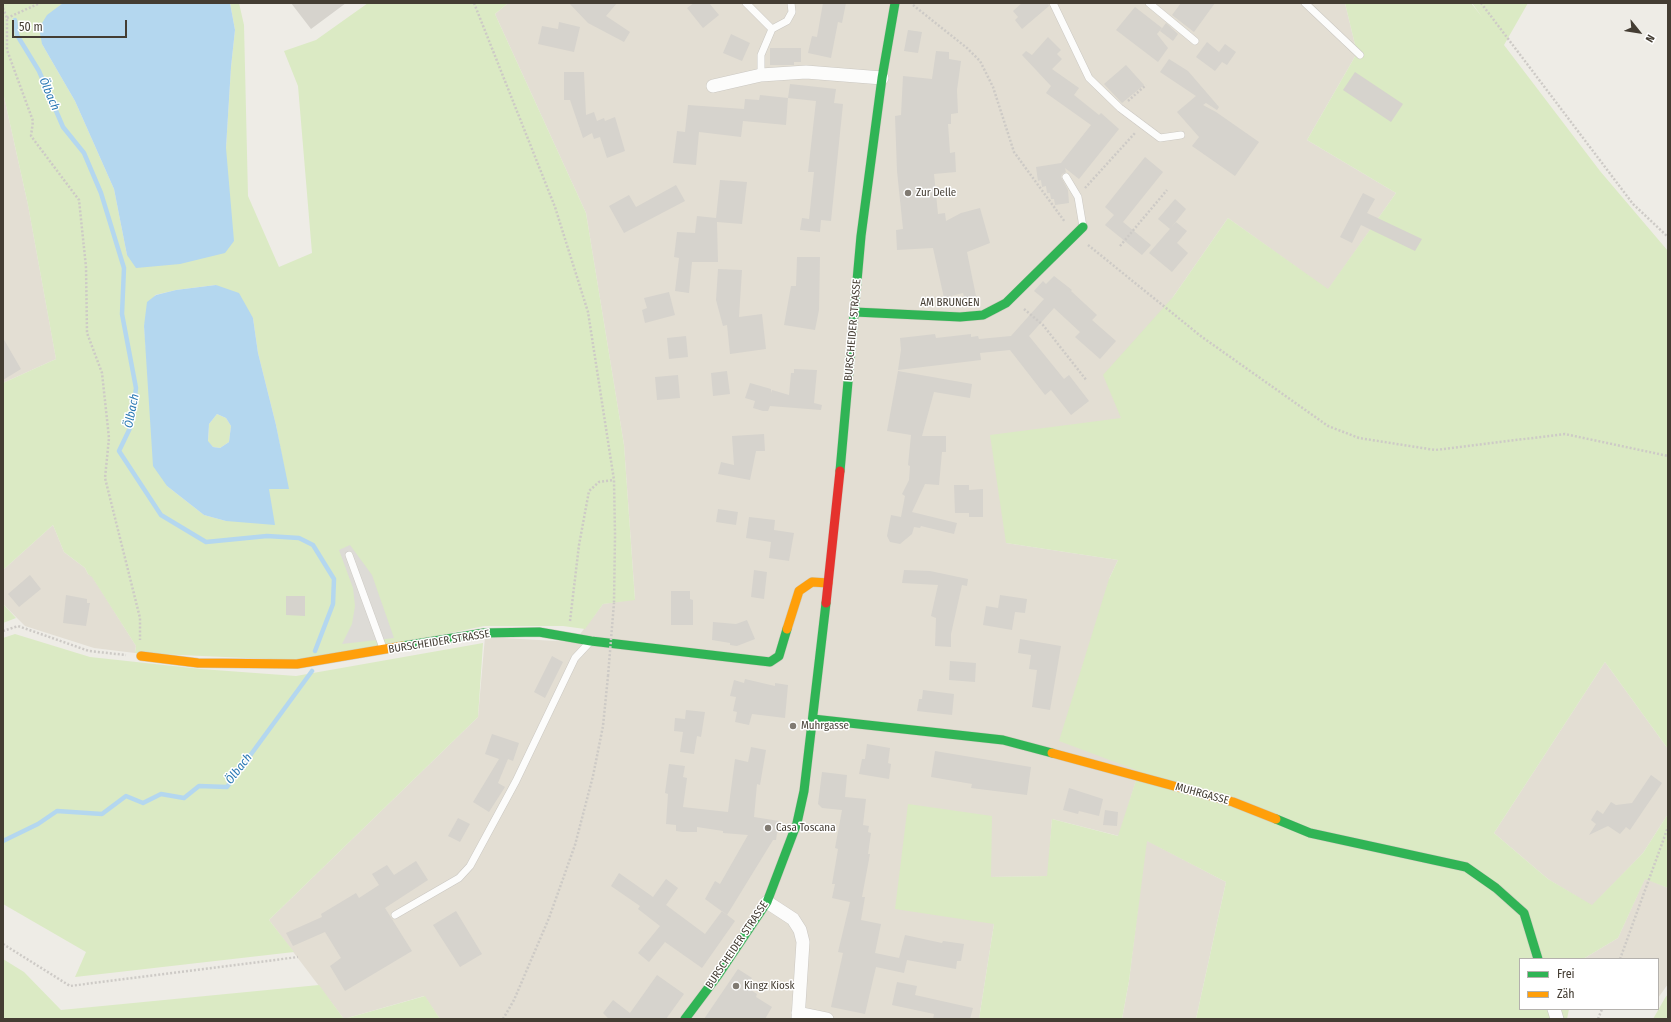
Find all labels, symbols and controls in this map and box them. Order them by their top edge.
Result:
scale bar [14,12,129,38]
north arrow [1619,12,1659,52]
text: 50 m [19,20,43,34]
text: N [1643,32,1657,44]
water label: Ölbach [36,75,62,113]
place label: Zur Delle [916,186,956,200]
marker: Zur Delle [903,188,913,198]
street label: BURSCHEIDER STRASSE [842,278,864,382]
street label: AM BRUNGEN [920,296,980,310]
water label: Ölbach [122,393,142,429]
street label: BURSCHEIDER STRASSE [387,627,491,657]
place label: Muhrgasse [801,719,849,733]
marker: Muhrgasse [788,721,798,731]
water label: Ölbach [223,751,255,787]
street label: MUHRGASSE [1174,781,1230,807]
place label: Casa Toscana [776,821,836,835]
marker: Casa Toscana [763,823,773,833]
street label: BURSCHEIDER STRASSE [703,899,771,991]
legend [1519,958,1659,1010]
text: Frei [1557,967,1575,981]
place label: Kingz Kiosk [744,979,795,993]
marker: Kingz Kiosk [731,981,741,991]
text: Zäh [1557,987,1575,1001]

